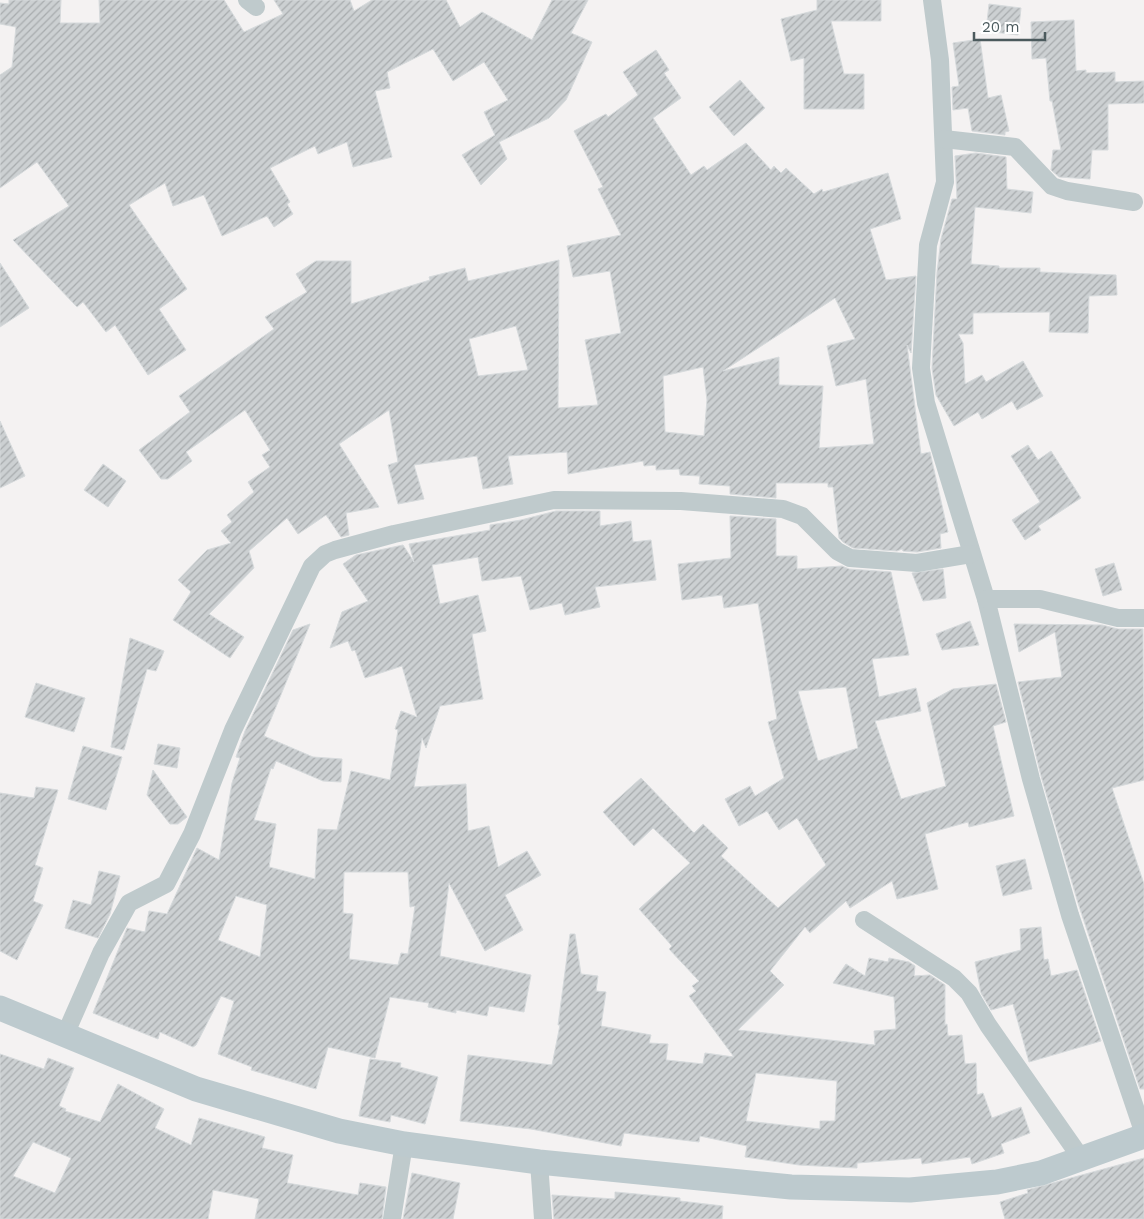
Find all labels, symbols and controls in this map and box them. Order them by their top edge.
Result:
scale bar [974,10,1045,42]
text: 20 m [982,18,1020,36]

